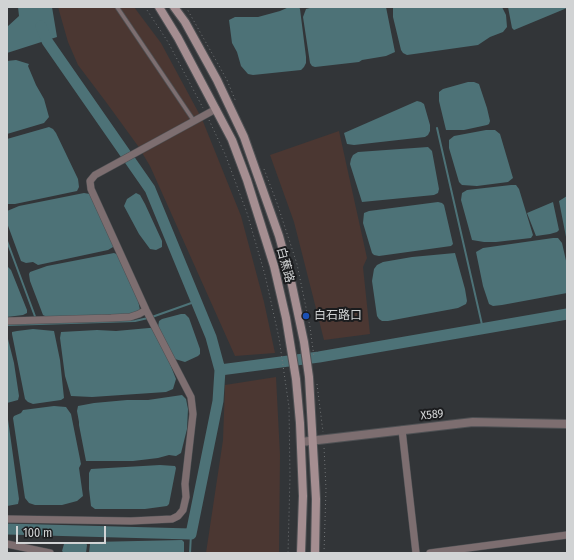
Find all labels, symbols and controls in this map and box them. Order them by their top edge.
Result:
street label: 白蕉路 [273,246,297,284]
place label: 白石路口 [314,309,362,323]
marker: 白石路口 [301,311,311,321]
street label: X589 [420,407,444,423]
scale bar [18,518,108,544]
text: 100 m [23,526,52,540]

